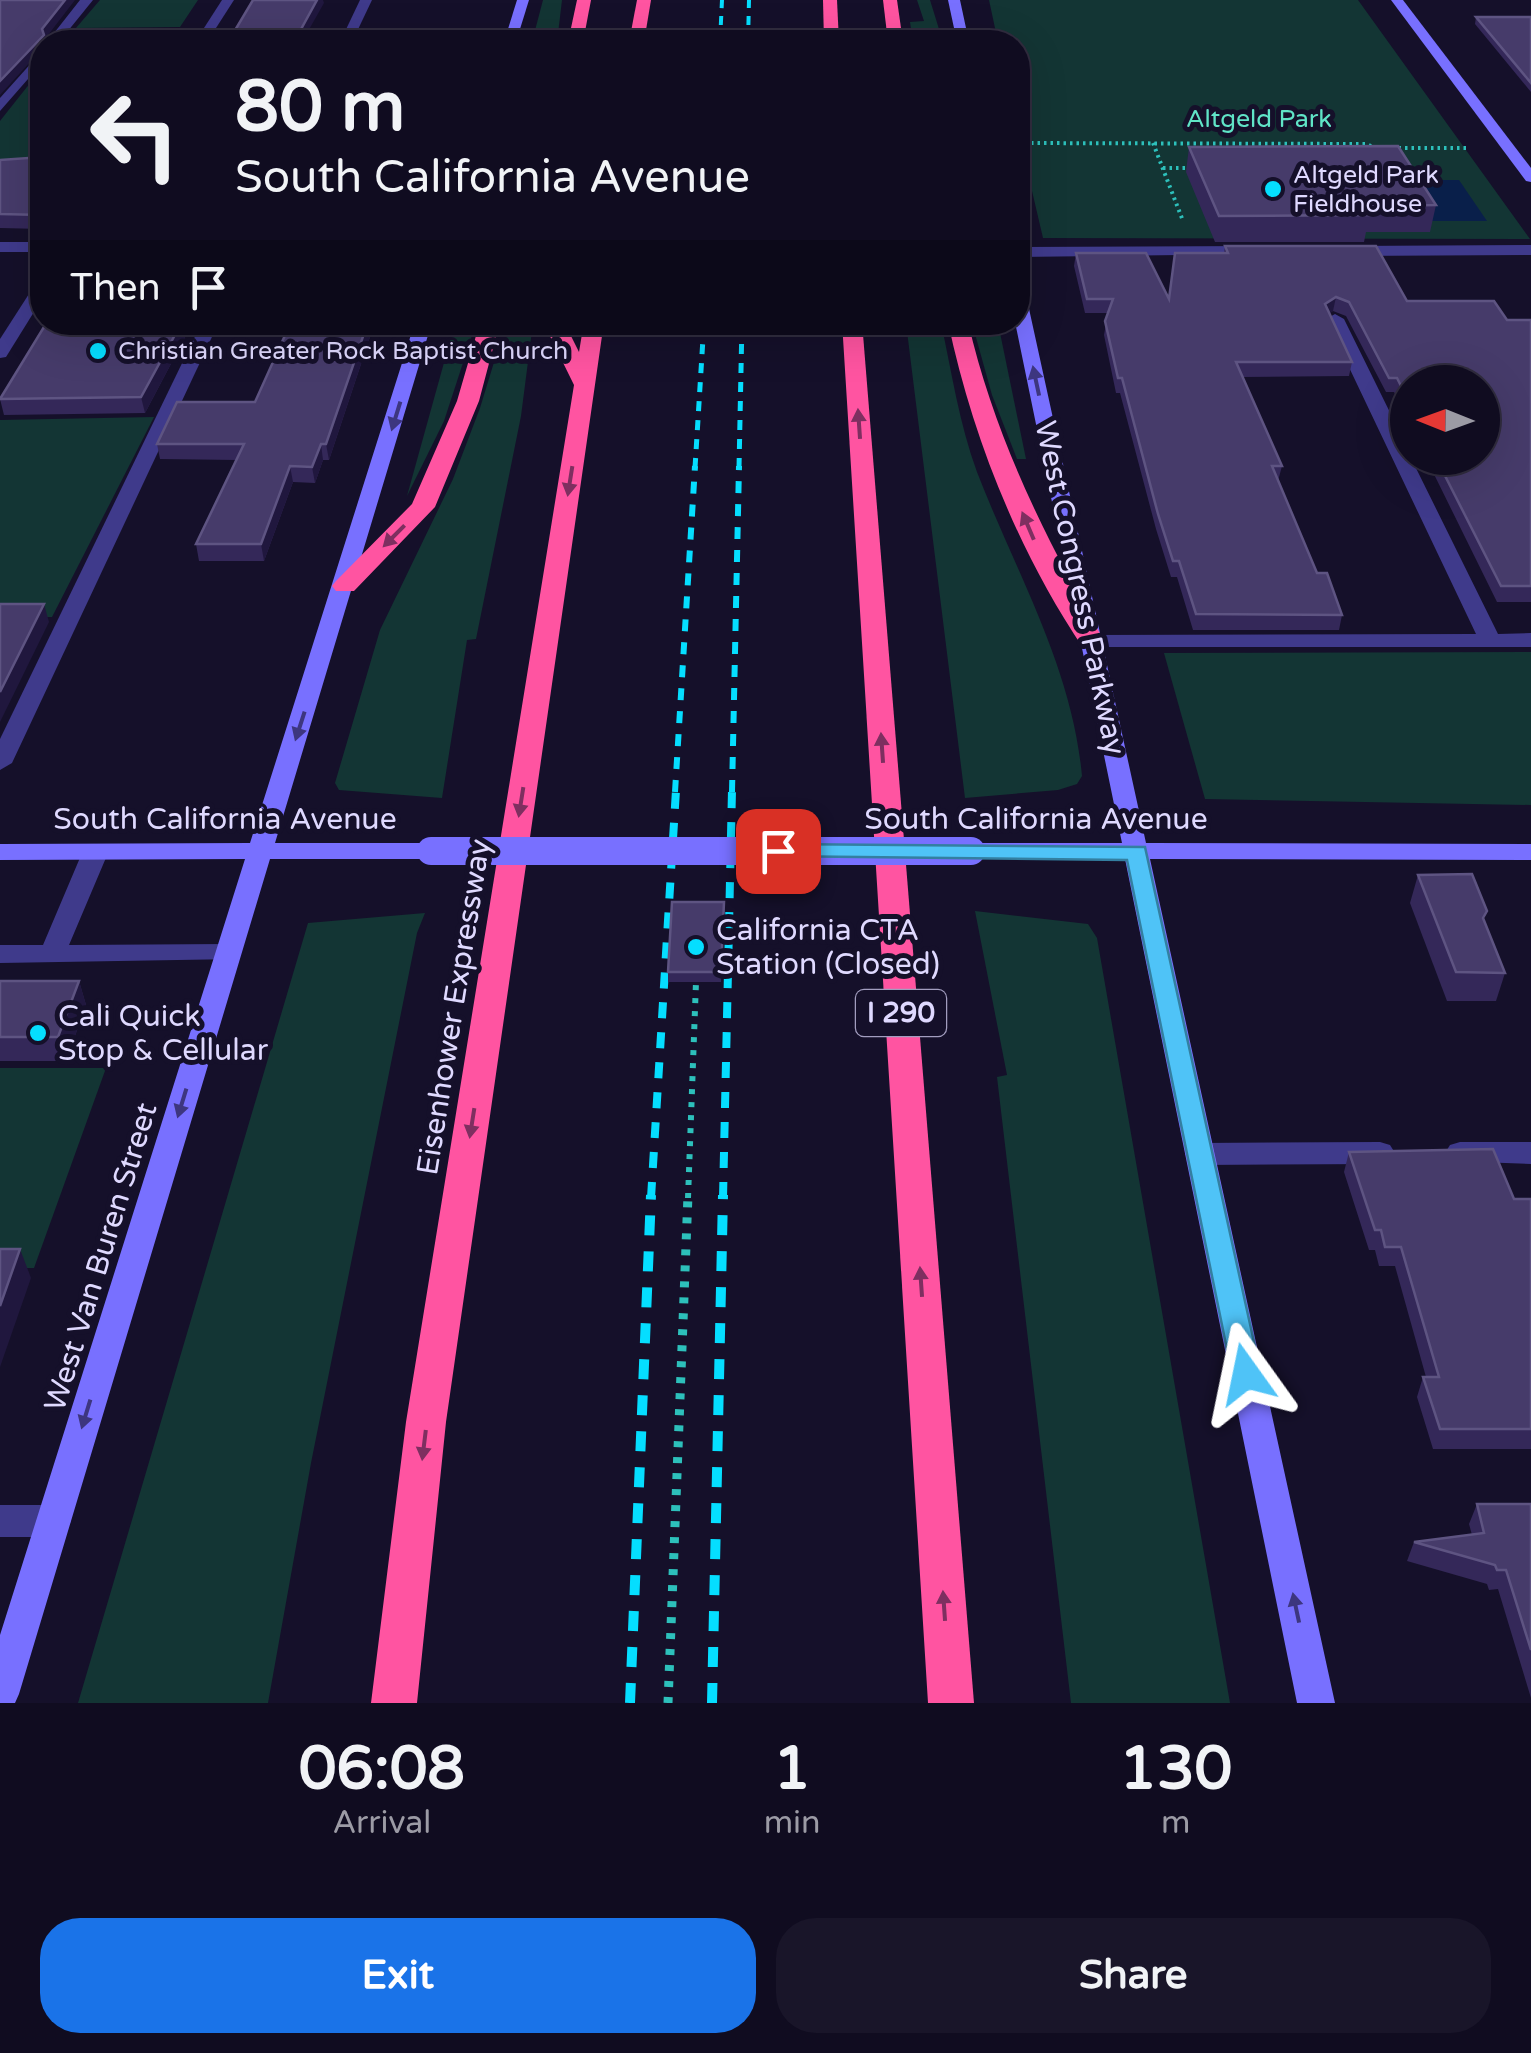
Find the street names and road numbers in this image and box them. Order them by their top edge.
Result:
street label: West Congress Parkway [1027,418,1133,758]
street label: South California Avenue [53,801,397,838]
street label: South California Avenue [864,801,1208,838]
street label: Eisenhower Expressway [409,836,499,1178]
road number: I 290 [856,990,946,1036]
street label: West Van Buren Street [36,1098,166,1416]

